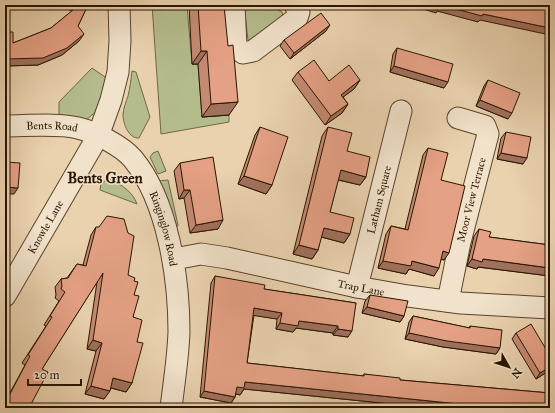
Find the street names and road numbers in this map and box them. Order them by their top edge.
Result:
street label: Bents Road [26,119,79,135]
street label: Moor View Terrace [454,156,489,244]
street label: Latham Square [365,164,394,235]
street label: Ringinglow Road [146,189,180,268]
street label: Knowle Lane [25,198,66,256]
street label: Trap Lane [336,277,386,299]

